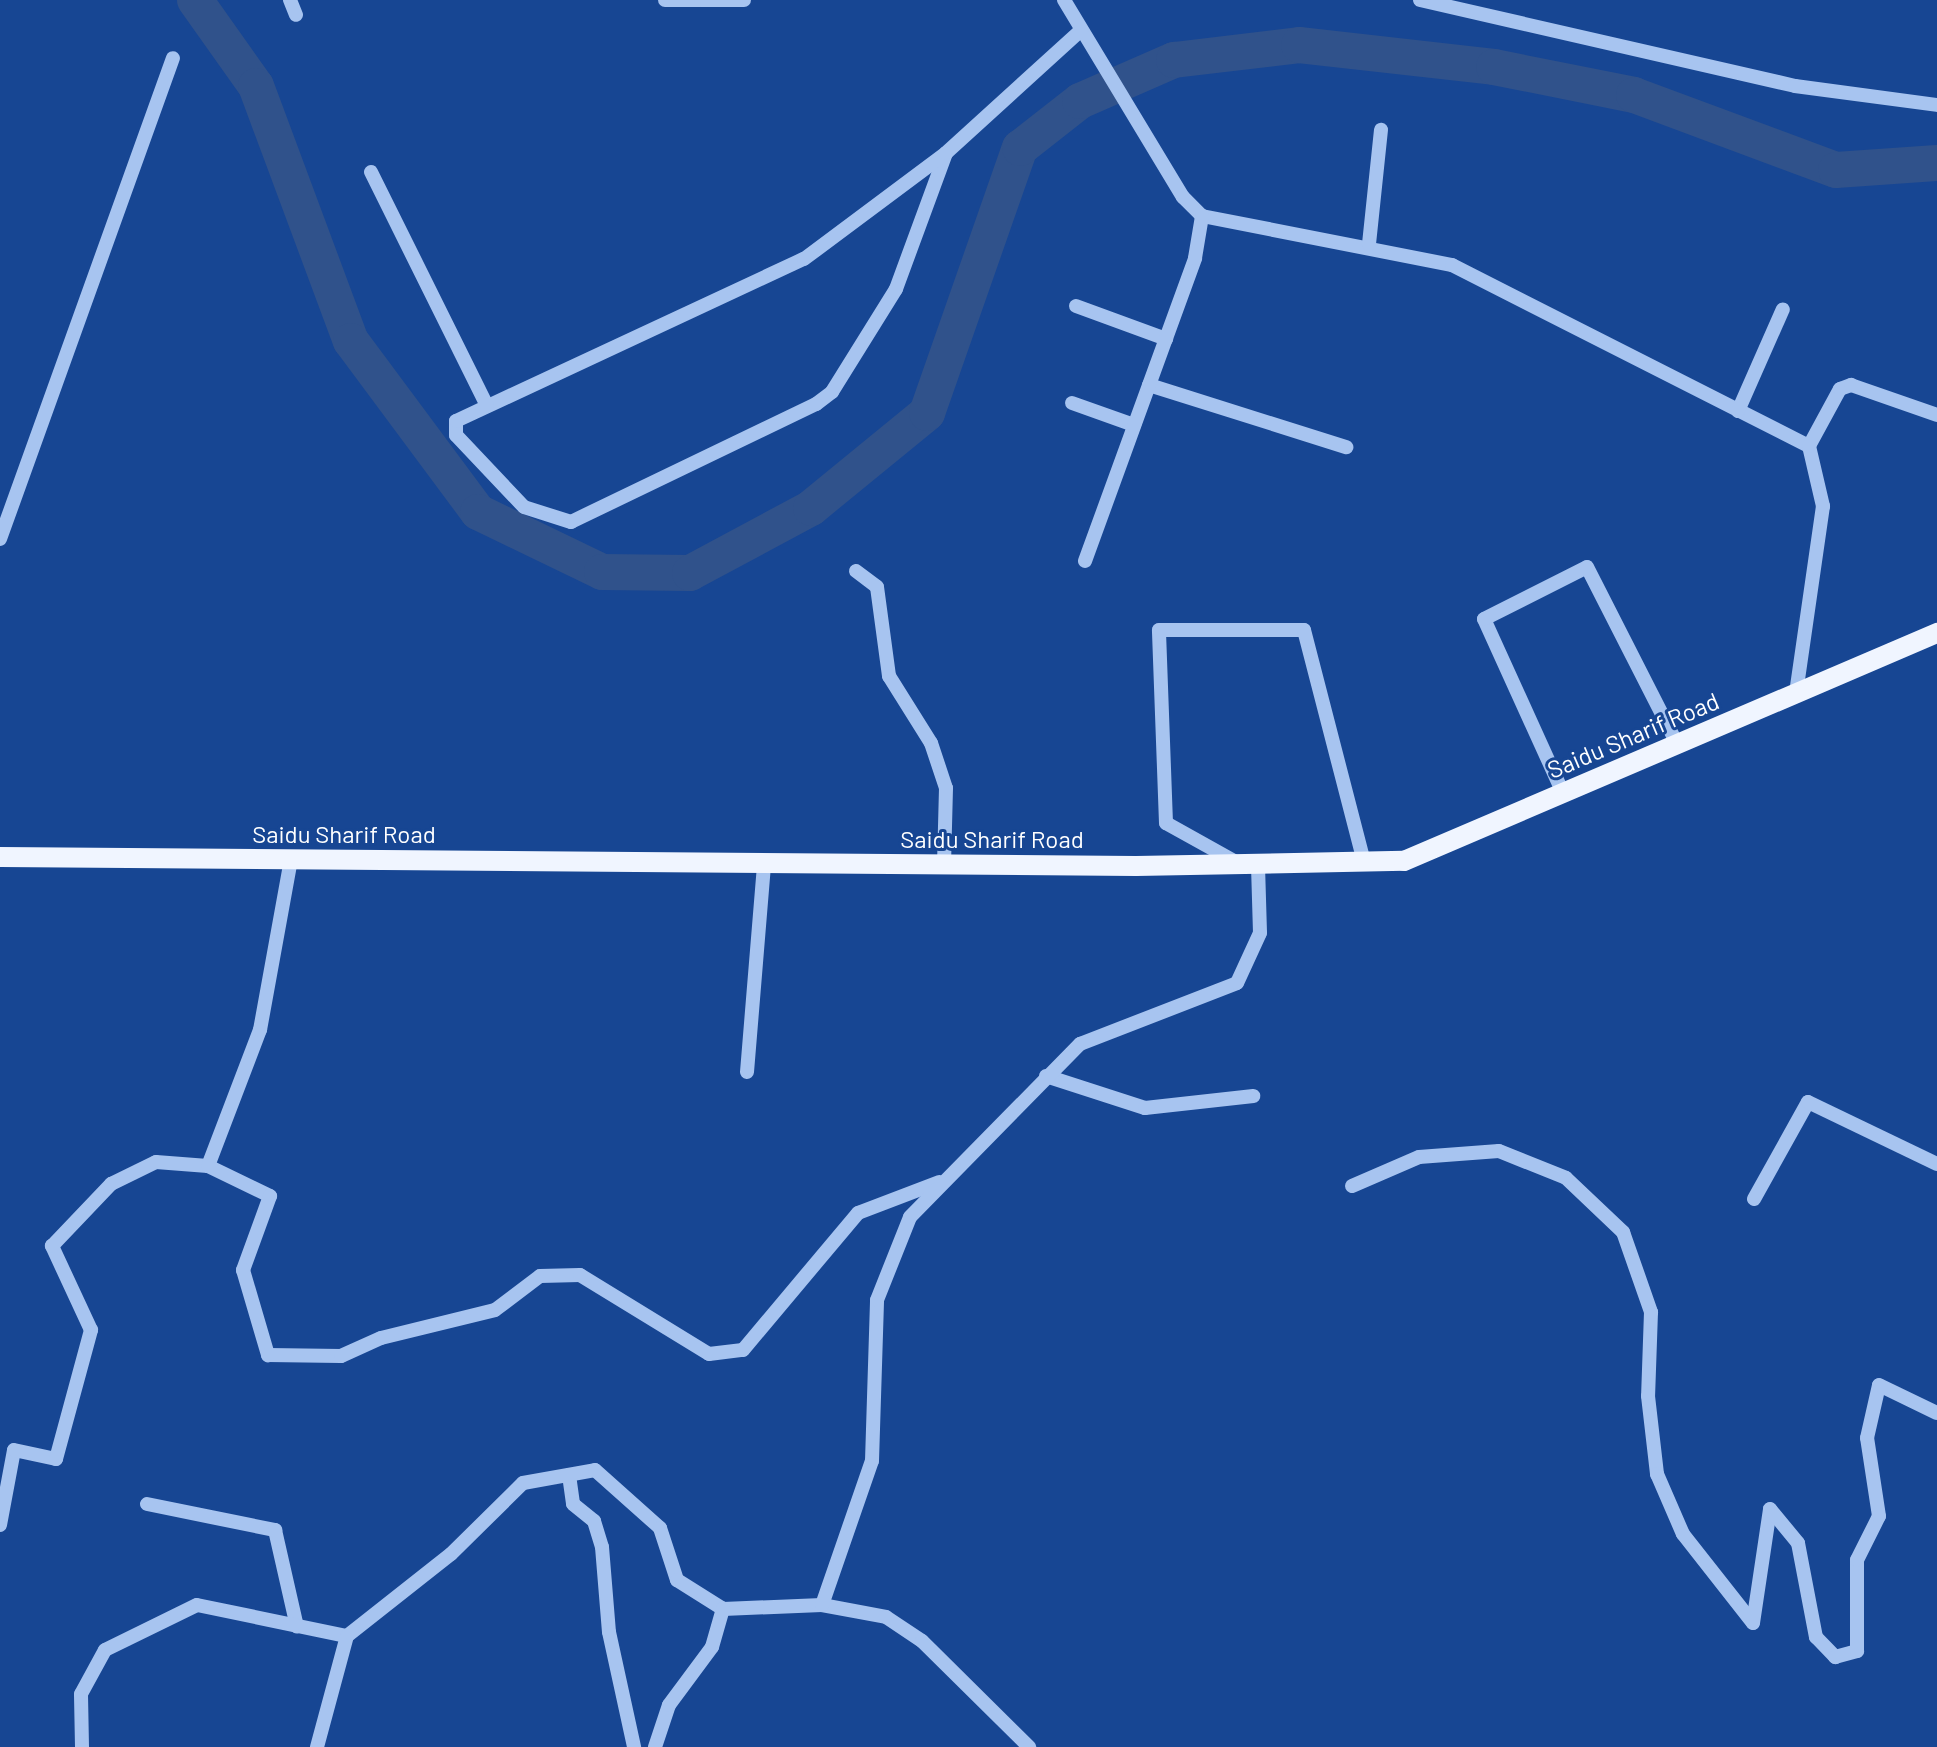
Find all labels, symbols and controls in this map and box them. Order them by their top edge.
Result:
street label: Saidu Sharif Road [1543,686,1723,784]
street label: Saidu Sharif Road [252,820,436,848]
street label: Saidu Sharif Road [900,825,1084,853]

